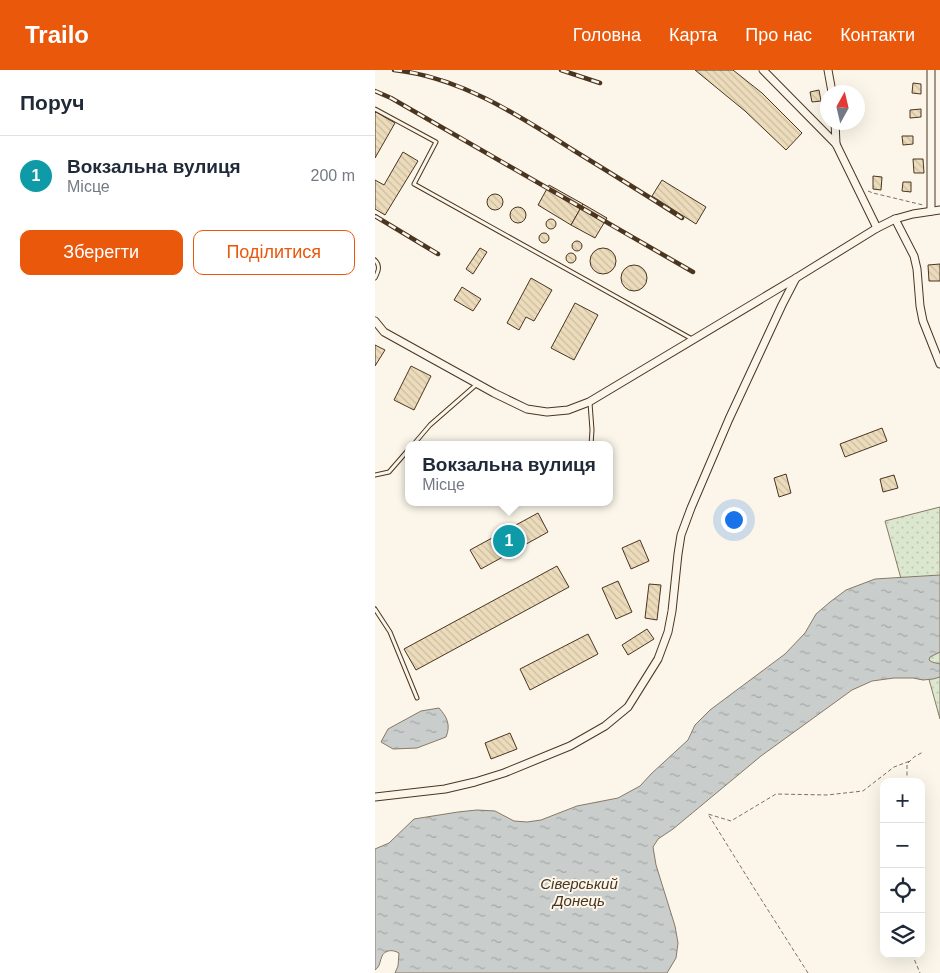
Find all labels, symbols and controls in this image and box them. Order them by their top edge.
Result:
text: Trailo [25,21,89,48]
text: Головна [573,25,641,45]
text: Карта [669,25,717,45]
text: Про нас [745,25,812,45]
text: Контакти [840,25,915,45]
north arrow [820,85,865,130]
text: Поруч [20,91,84,114]
text: Вокзальна вулиця [67,156,241,177]
text: 1 [32,167,40,184]
text: 200 m [311,167,355,184]
text: Місце [67,178,110,195]
button: Зберегти [20,230,183,275]
button: Поділитися [193,230,355,275]
popup [405,441,613,506]
text: Вокзальна вулиця [422,454,596,475]
text: Місце [422,476,465,493]
your location [721,507,747,533]
pin: 1 [493,522,525,560]
map controls [880,778,925,958]
button: + [880,778,925,823]
button: − [880,823,925,868]
button: locate [880,868,925,913]
water label: Сіверський Донець [540,875,618,909]
button: layers [880,913,925,958]

